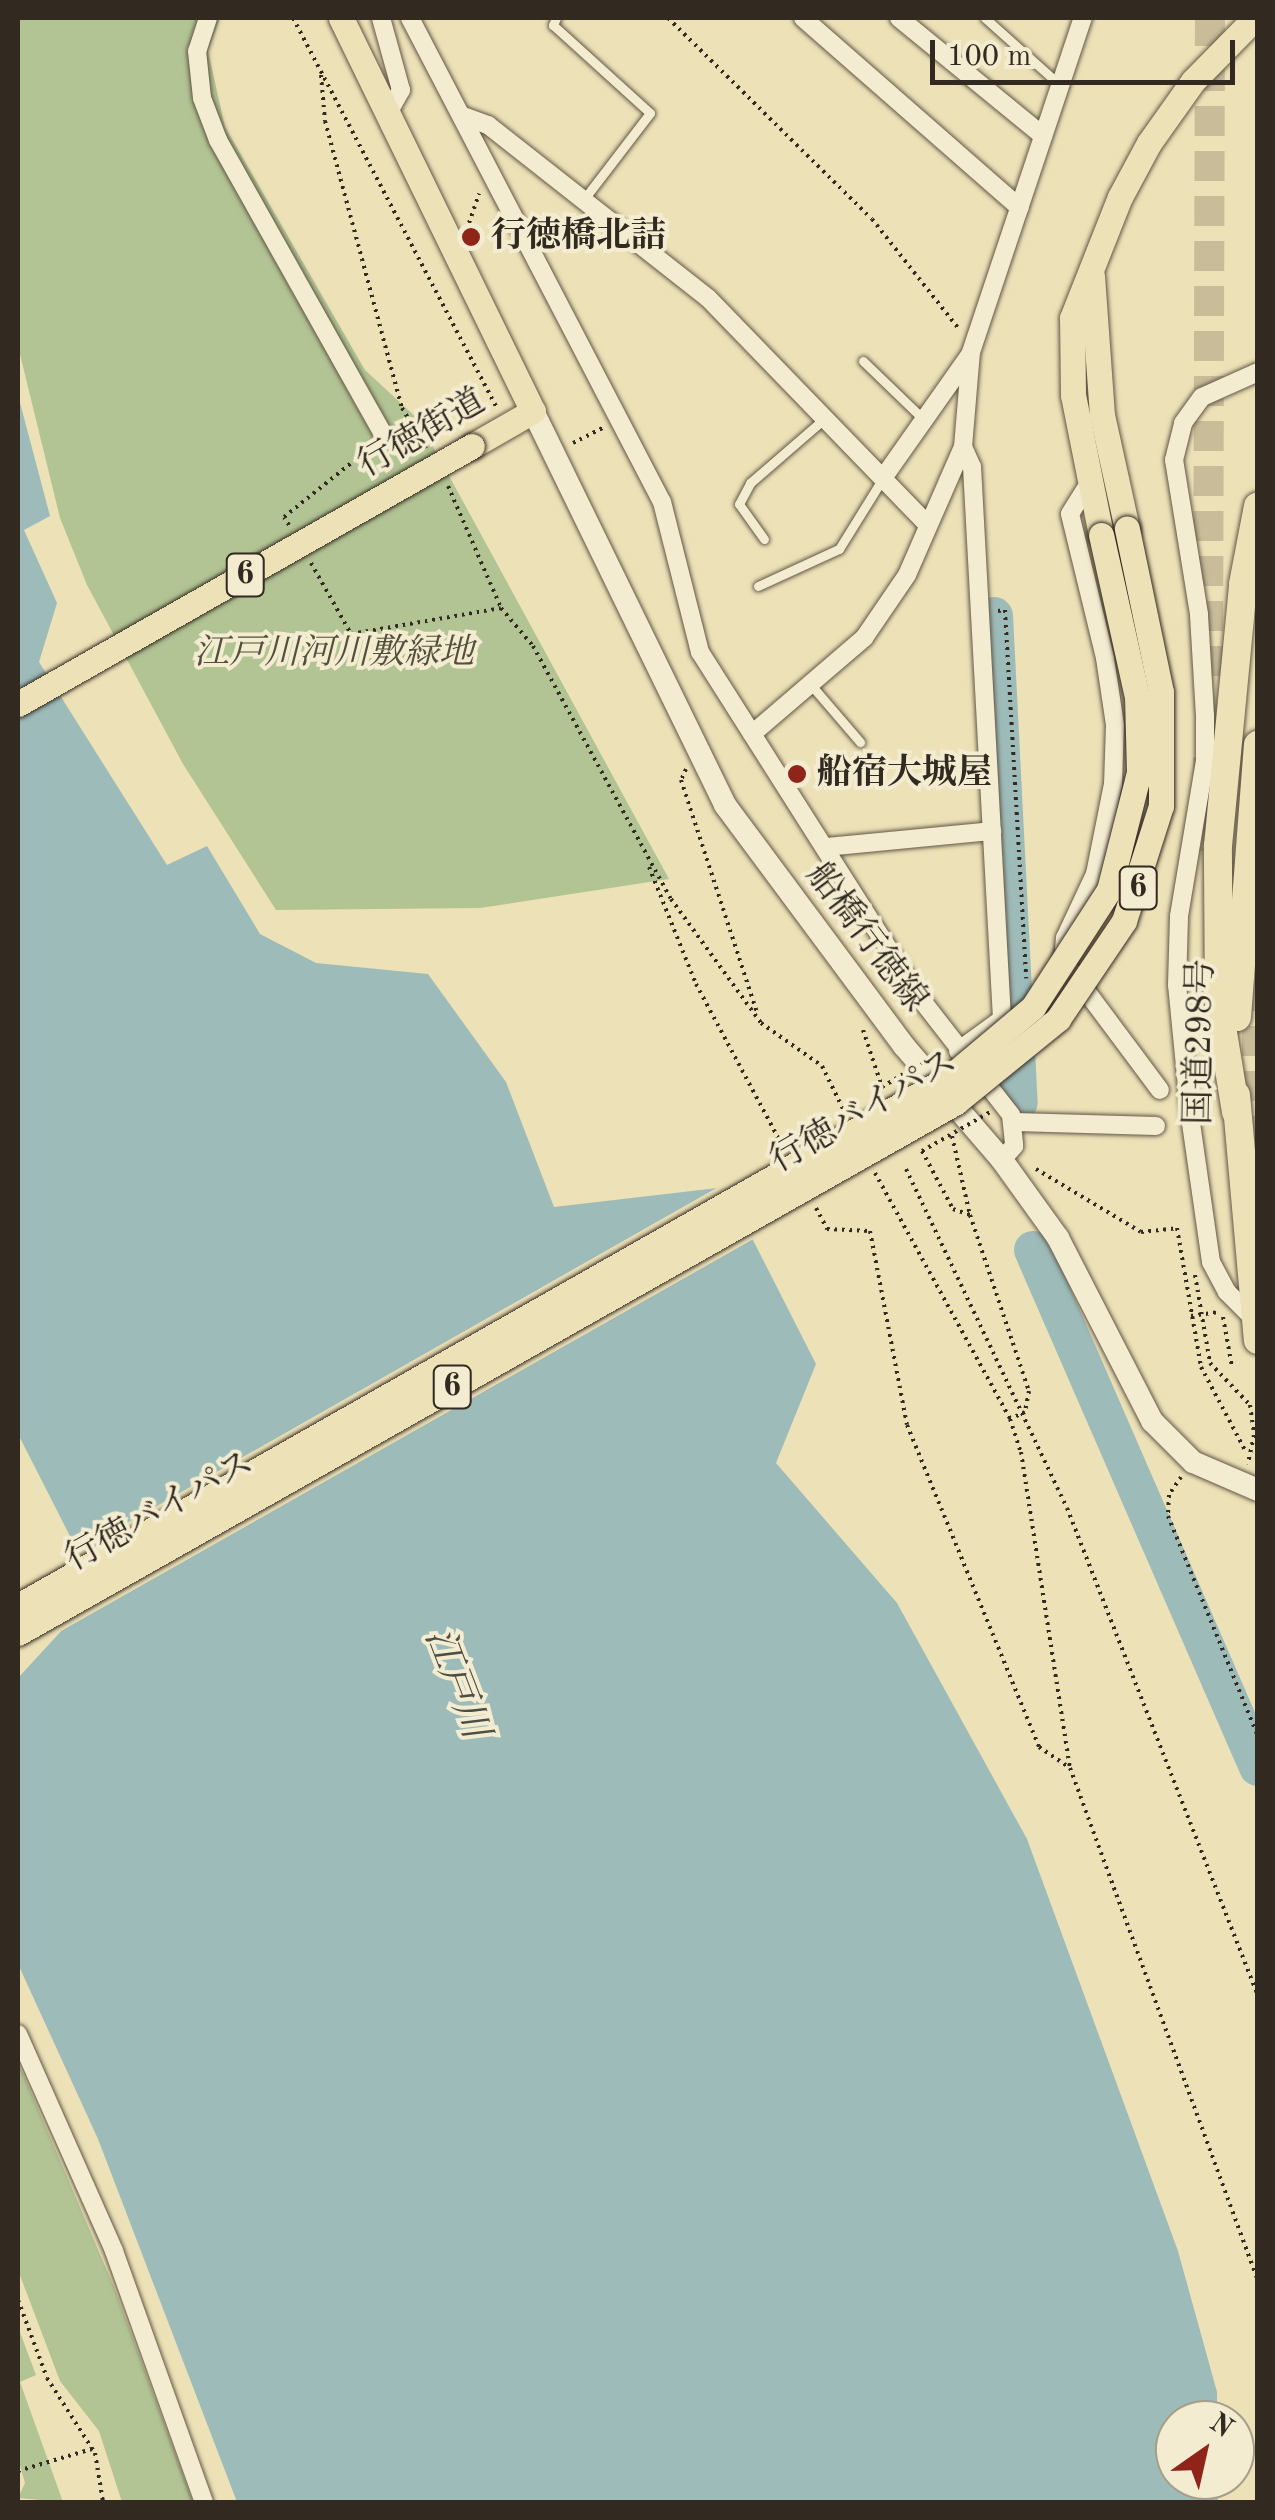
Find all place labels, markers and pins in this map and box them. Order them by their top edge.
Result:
place label: 行徳橋北詰 [491,216,666,258]
marker: 行徳橋北詰 [460,226,482,248]
place label: 船宿大城屋 [817,753,992,795]
marker: 船宿大城屋 [786,763,808,785]

